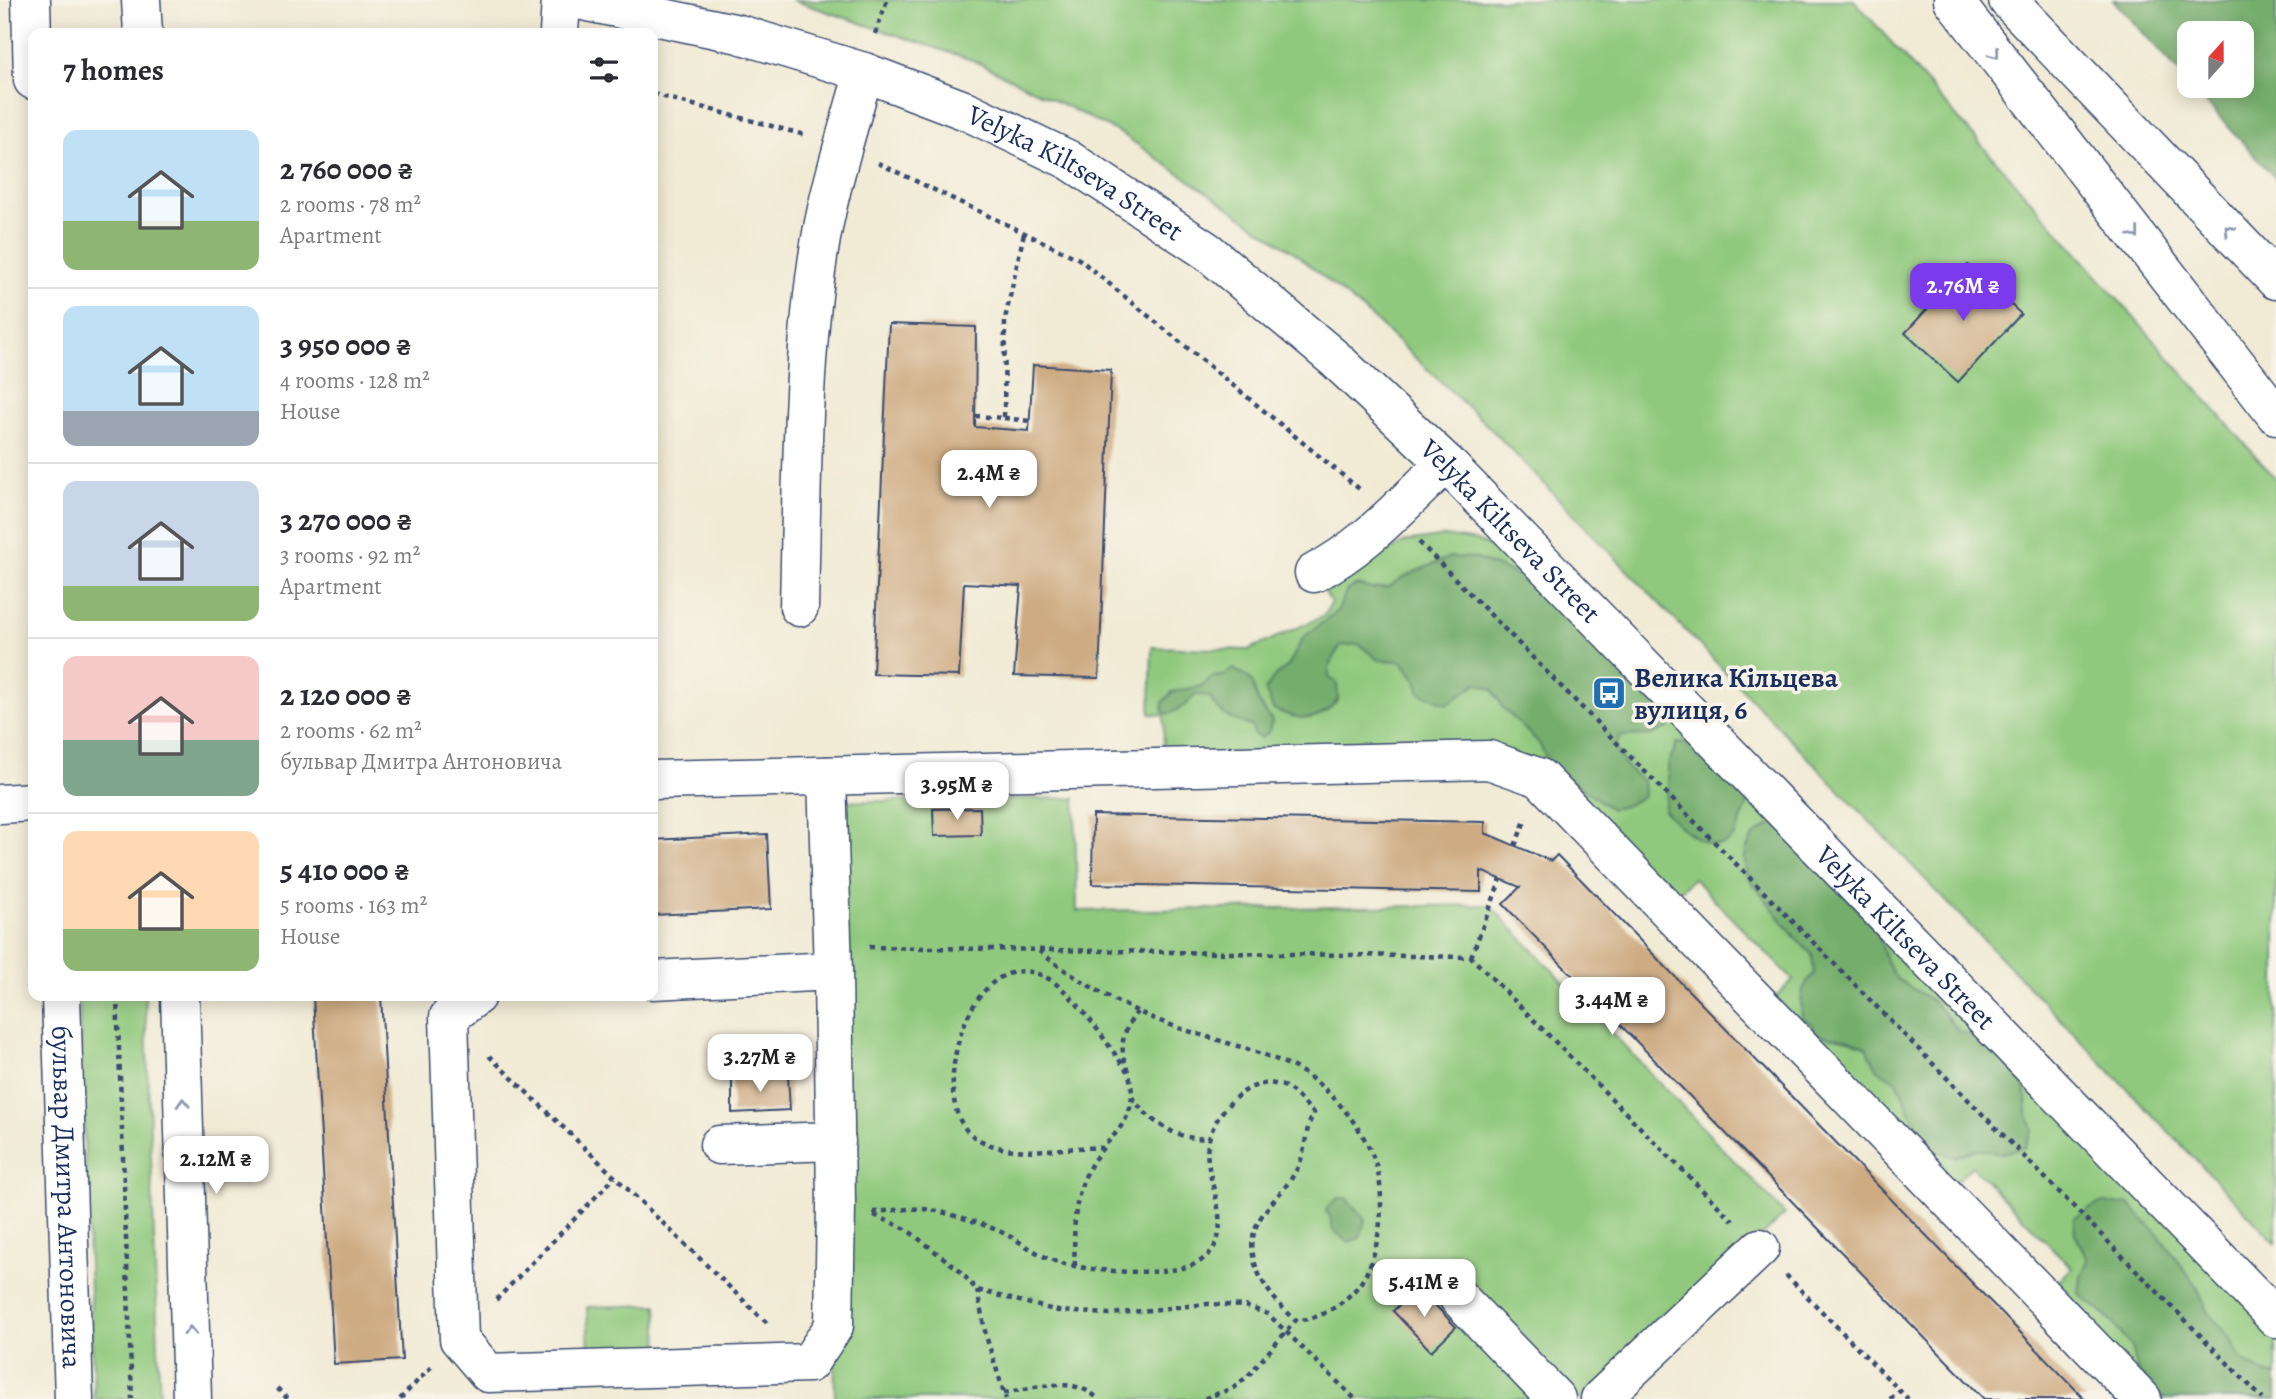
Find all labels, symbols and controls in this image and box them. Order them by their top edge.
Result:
north arrow [2177,21,2254,98]
map controls [2177,21,2254,98]
one-way arrow [1987,46,2000,59]
text: 7 homes [63,50,164,90]
icon: filters [585,51,623,89]
street label: Velyka Kiltseva Street [960,96,1190,250]
text: 2 760 000 ₴ [280,149,413,189]
icon: home [119,158,203,242]
text: 2 rooms · 78 m² [280,189,421,220]
text: Apartment [280,220,382,251]
one-way arrow [2126,226,2139,238]
one-way arrow [2224,226,2237,239]
pin: 2.76M ₴ [1898,264,2028,323]
text: 2.76M ₴ [1926,270,2000,301]
text: 3 950 000 ₴ [280,325,412,365]
icon: home [119,334,203,418]
text: 4 rooms · 128 m² [280,365,430,396]
text: House [280,396,340,427]
street label: Velyka Kiltseva Street [1411,430,1609,632]
pin: 2.4M ₴ [932,450,1046,510]
text: 2.4M ₴ [957,457,1021,488]
text: 3 270 000 ₴ [280,500,412,540]
icon: home [119,509,203,593]
text: 3 rooms · 92 m² [280,540,420,571]
text: Apartment [280,571,382,602]
place label: Велика Кільцева вулиця, 6 [1634,659,1839,729]
bus stop icon: Велика Кільцева вулиця, 6 [1590,674,1628,712]
text: 2 120 000 ₴ [280,675,412,715]
icon: home [119,684,203,768]
text: 2 rooms · 62 m² [280,715,422,746]
text: бульвар Дмитра Антоновича [280,746,562,777]
pin: 3.95M ₴ [892,762,1022,822]
text: 3.95M ₴ [921,769,993,800]
street label: Velyka Kiltseva Street [1806,836,2004,1038]
text: 5 410 000 ₴ [280,850,410,890]
icon: home [119,859,203,943]
text: 5 rooms · 163 m² [280,890,427,921]
text: House [280,921,340,952]
pin: 3.44M ₴ [1547,978,1677,1037]
text: 3.44M ₴ [1575,984,1649,1015]
street label: бульвар Дмитра Антоновича [42,1025,91,1369]
pin: 3.27M ₴ [695,1034,825,1094]
text: 3.27M ₴ [724,1041,796,1072]
one-way arrow [175,1098,191,1108]
pin: 2.12M ₴ [151,1136,281,1196]
text: 2.12M ₴ [180,1143,252,1174]
pin: 5.41M ₴ [1359,1260,1489,1319]
text: 5.41M ₴ [1389,1266,1459,1297]
one-way arrow [182,1325,198,1336]

